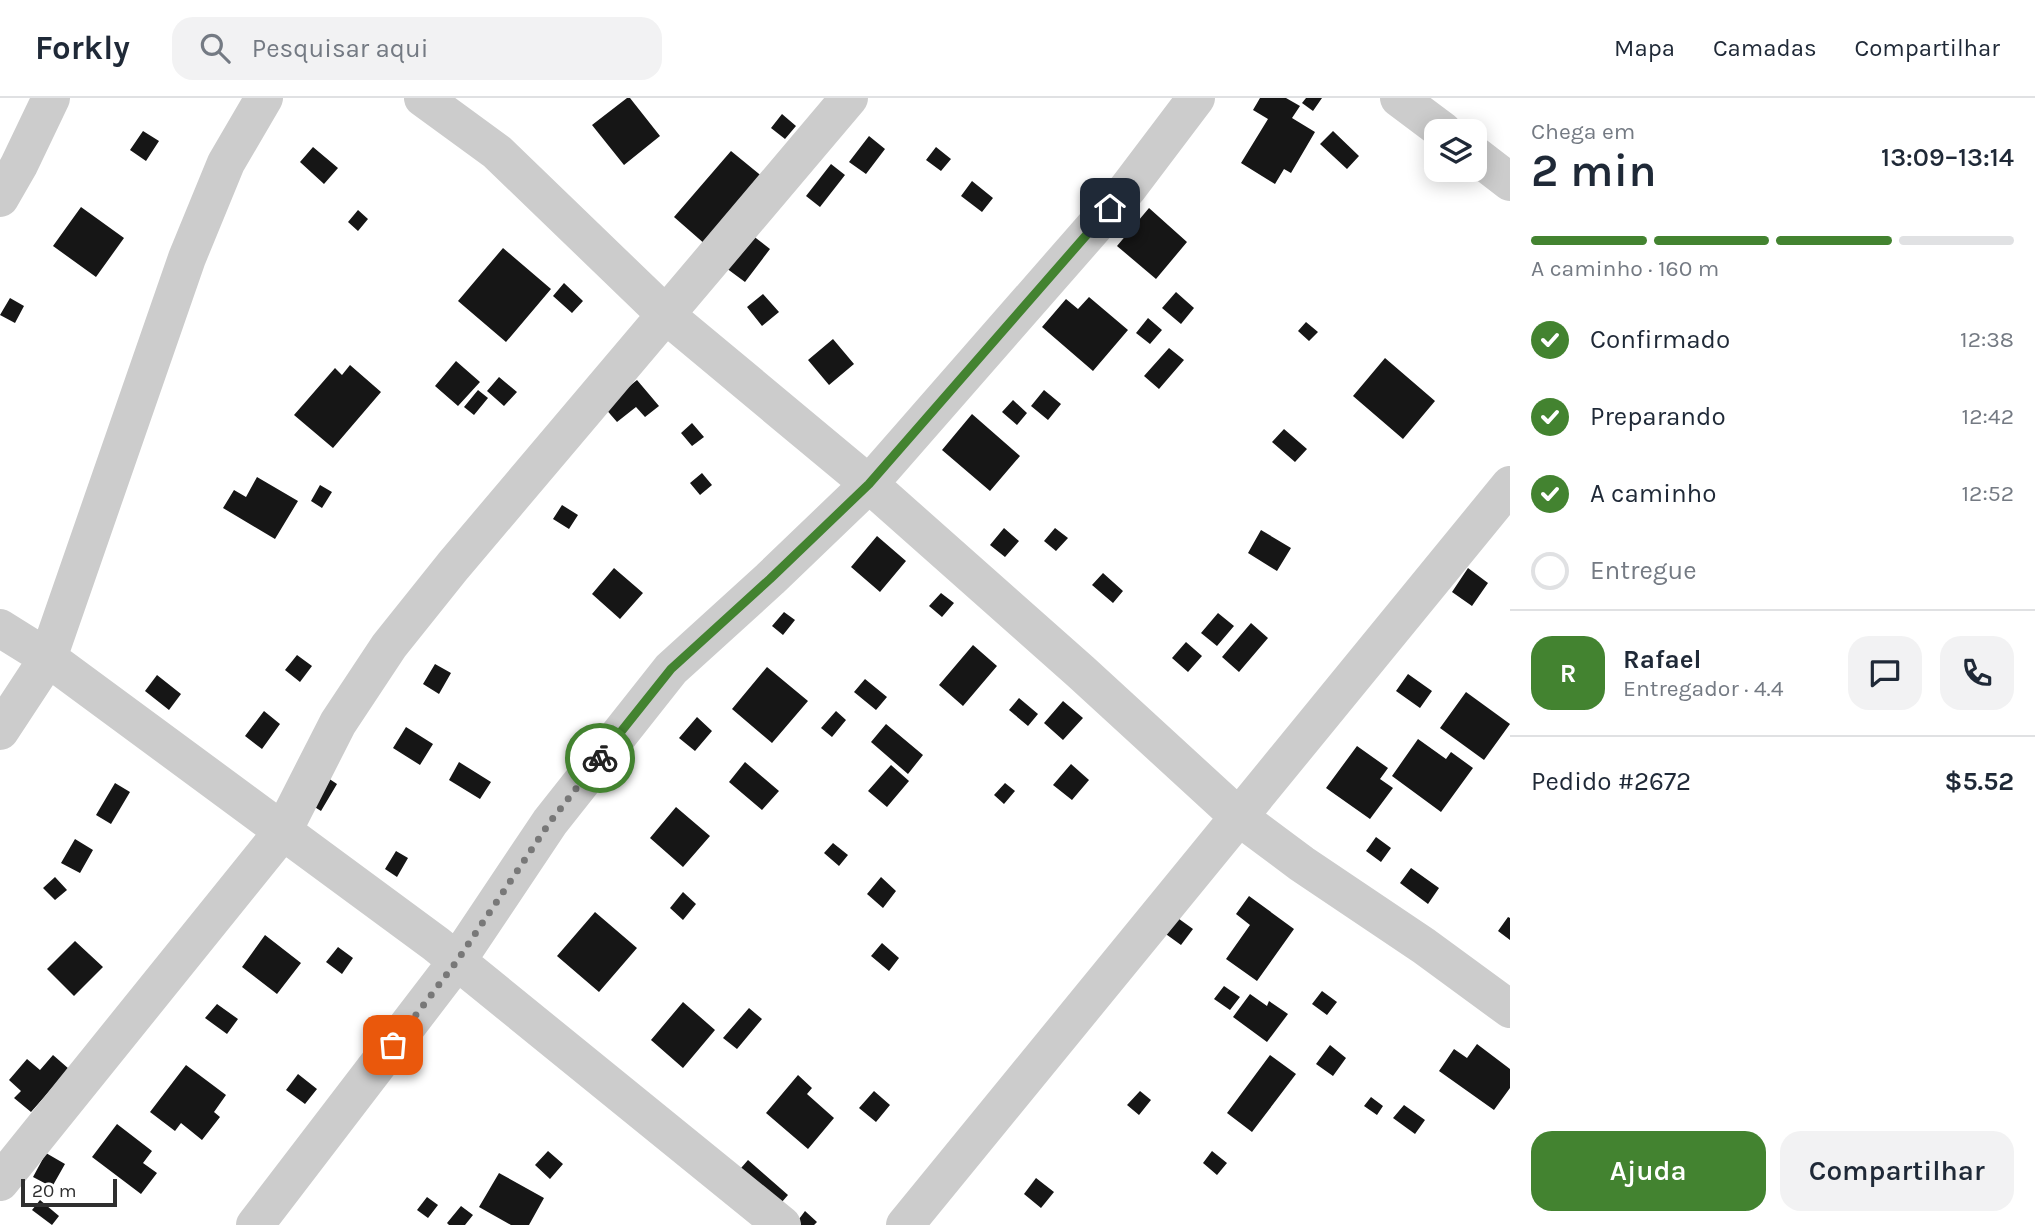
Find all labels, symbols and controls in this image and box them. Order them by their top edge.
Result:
search box [172,17,662,80]
text: Forkly [35,29,130,67]
icon: search [196,29,234,67]
text: Pesquisar aqui [252,33,428,64]
text: Mapa [1614,34,1675,62]
text: Camadas [1713,34,1817,62]
text: Compartilhar [1855,34,2000,62]
text: Chega em [1531,118,1635,145]
map controls [1424,119,1487,182]
button: layers [1424,119,1487,182]
text: 13:09–13:14 [1881,142,2014,173]
text: 2 min [1531,144,1657,198]
pin [1080,178,1140,238]
icon: home [1091,189,1129,227]
text: A caminho · 160 m [1531,255,1719,282]
icon: check [1531,321,1569,359]
text: Confirmado [1590,324,1730,355]
text: 12:38 [1960,326,2014,353]
icon: check [1531,398,1569,436]
text: Preparando [1590,401,1726,432]
text: 12:42 [1962,403,2014,430]
icon: check [1531,475,1569,513]
text: A caminho [1590,478,1717,509]
text: 12:52 [1961,480,2014,507]
text: Entregue [1590,555,1697,586]
button: chat [1848,636,1922,710]
button: phone [1940,636,2014,710]
text: Rafael [1623,644,1701,675]
text: R [1560,658,1576,689]
text: Entregador · 4.4 [1623,675,1784,702]
courier [565,723,635,793]
icon: bike [581,739,619,777]
text: Pedido #2672 [1531,766,1691,797]
text: $5.52 [1945,766,2014,797]
pin [363,1015,423,1075]
icon: bag [374,1026,412,1064]
button: Ajuda [1531,1131,1766,1211]
button: Compartilhar [1780,1131,2014,1211]
scale bar [21,1176,117,1208]
text: 20 m [32,1180,77,1202]

